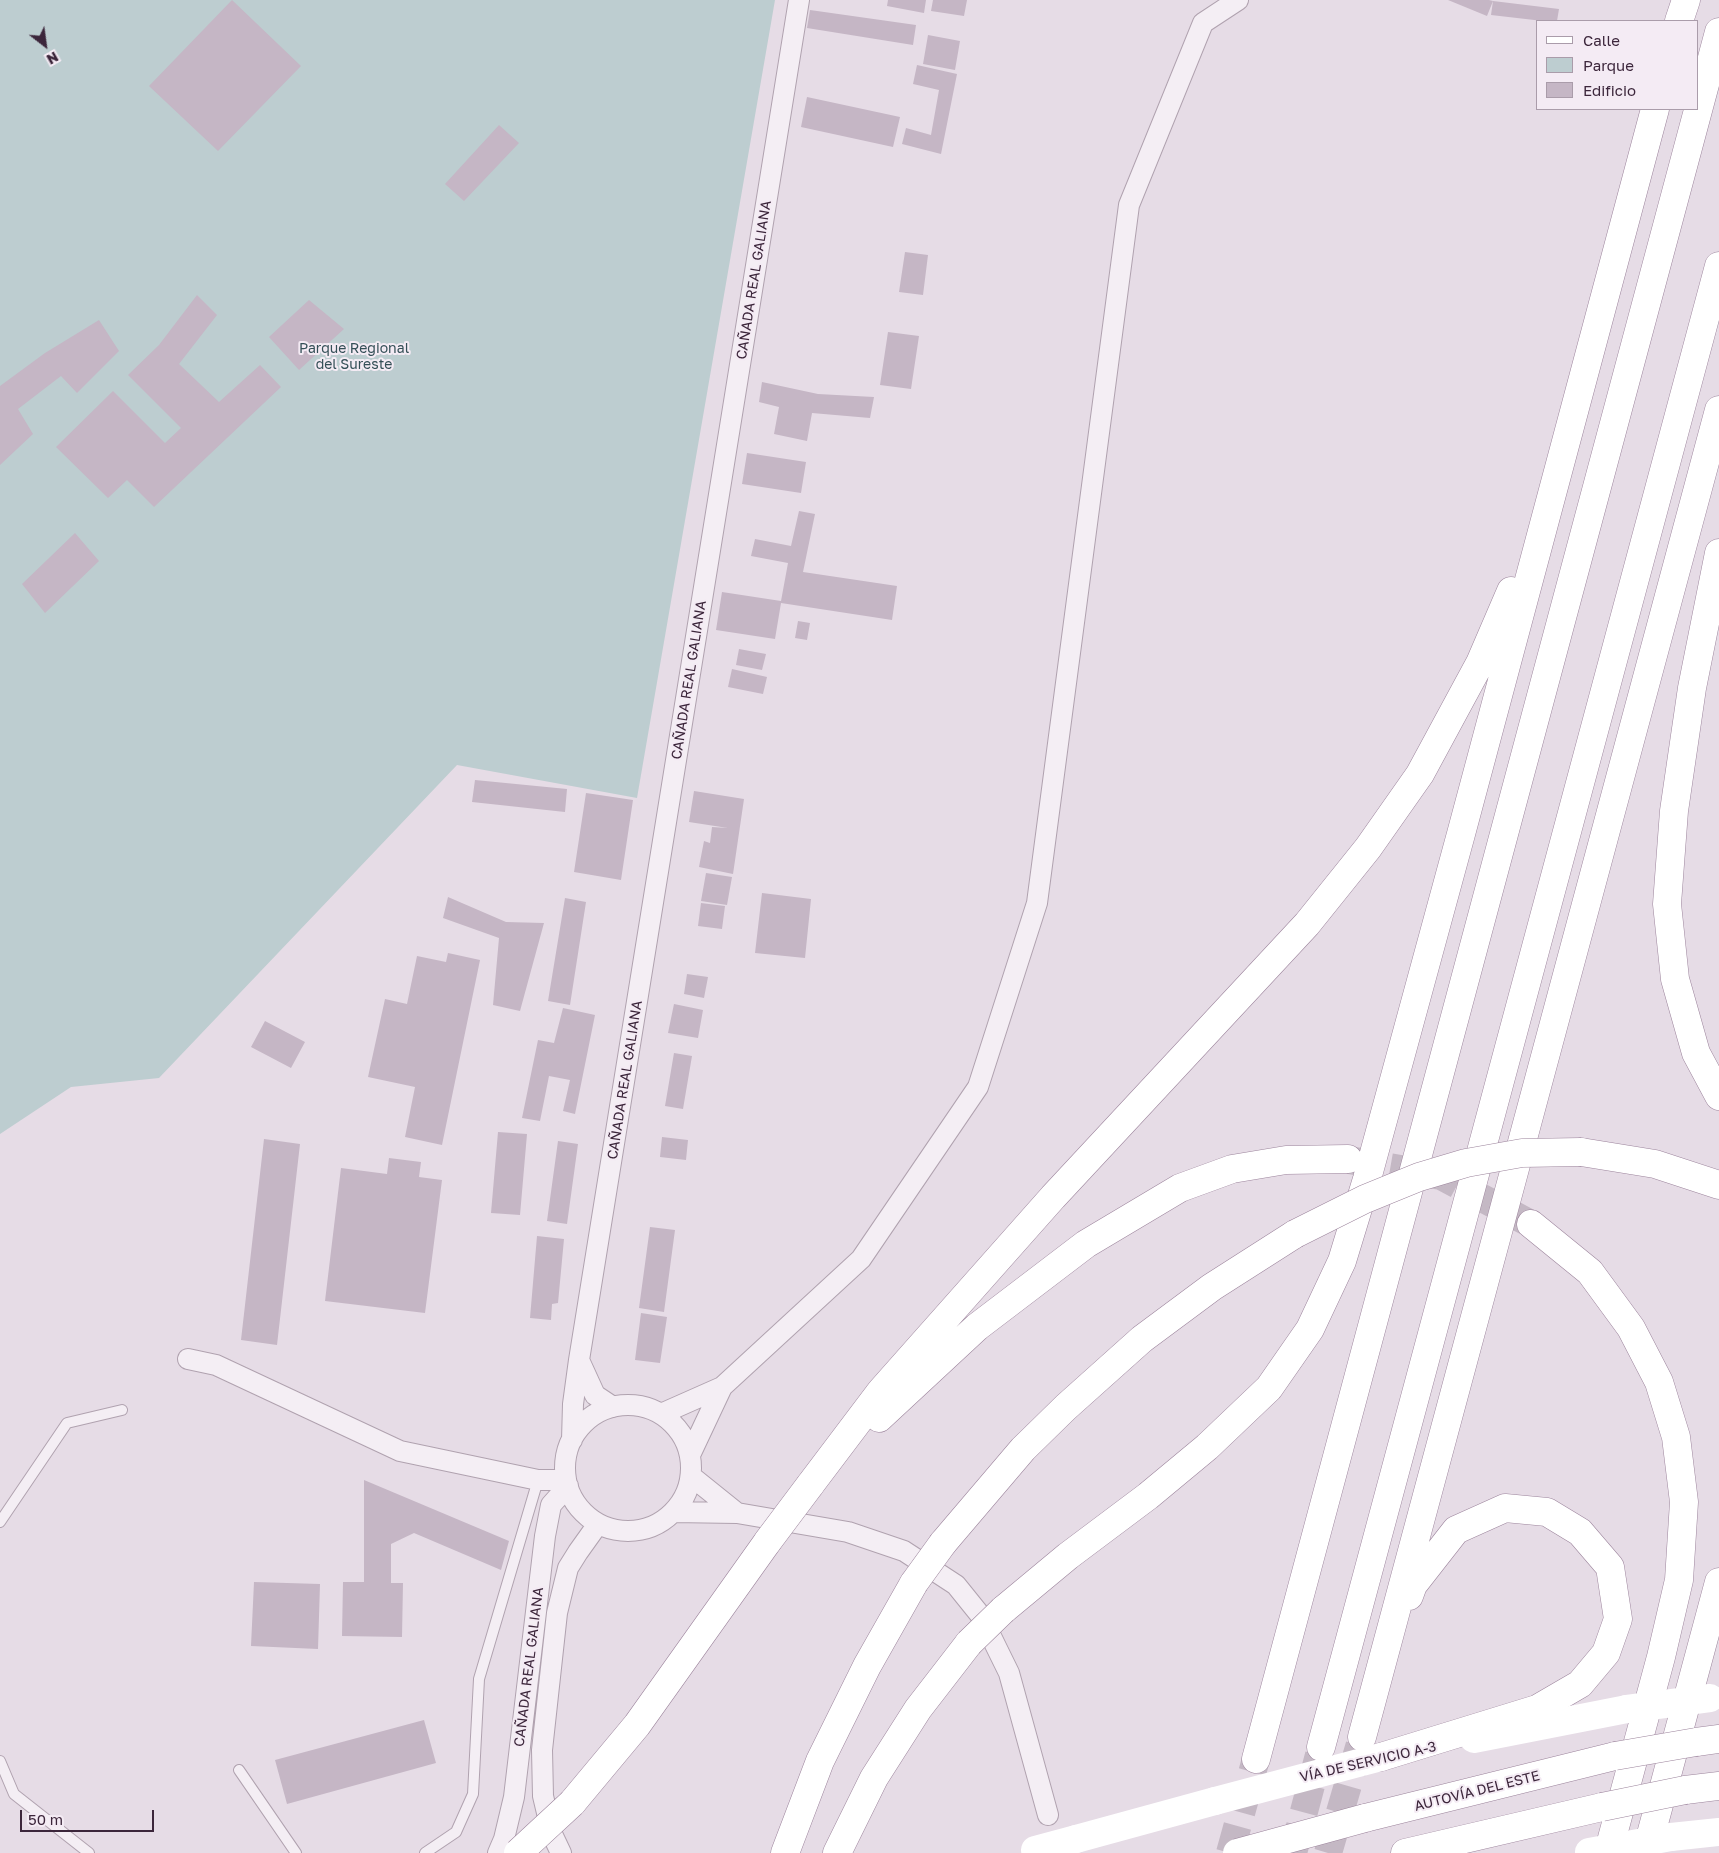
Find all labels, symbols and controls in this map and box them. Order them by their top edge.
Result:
north arrow [20,20,70,70]
legend [1536,20,1699,110]
text: Calle [1583,31,1620,49]
text: N [44,48,62,68]
text: Parque [1583,56,1634,74]
text: Edificio [1583,81,1636,99]
street label: CAÑADA REAL GALIANA [733,199,775,361]
park label: Parque Regional del Sureste [299,341,409,374]
street label: CAÑADA REAL GALIANA [668,599,710,761]
street label: CAÑADA REAL GALIANA [604,999,646,1161]
street label: CAÑADA REAL GALIANA [511,1586,547,1748]
street label: VÍA DE SERVICIO A-3 [1298,1738,1438,1786]
street label: AUTOVÍA DEL ESTE [1413,1767,1541,1815]
scale bar [22,1800,156,1832]
text: 50 m [28,1810,63,1828]

